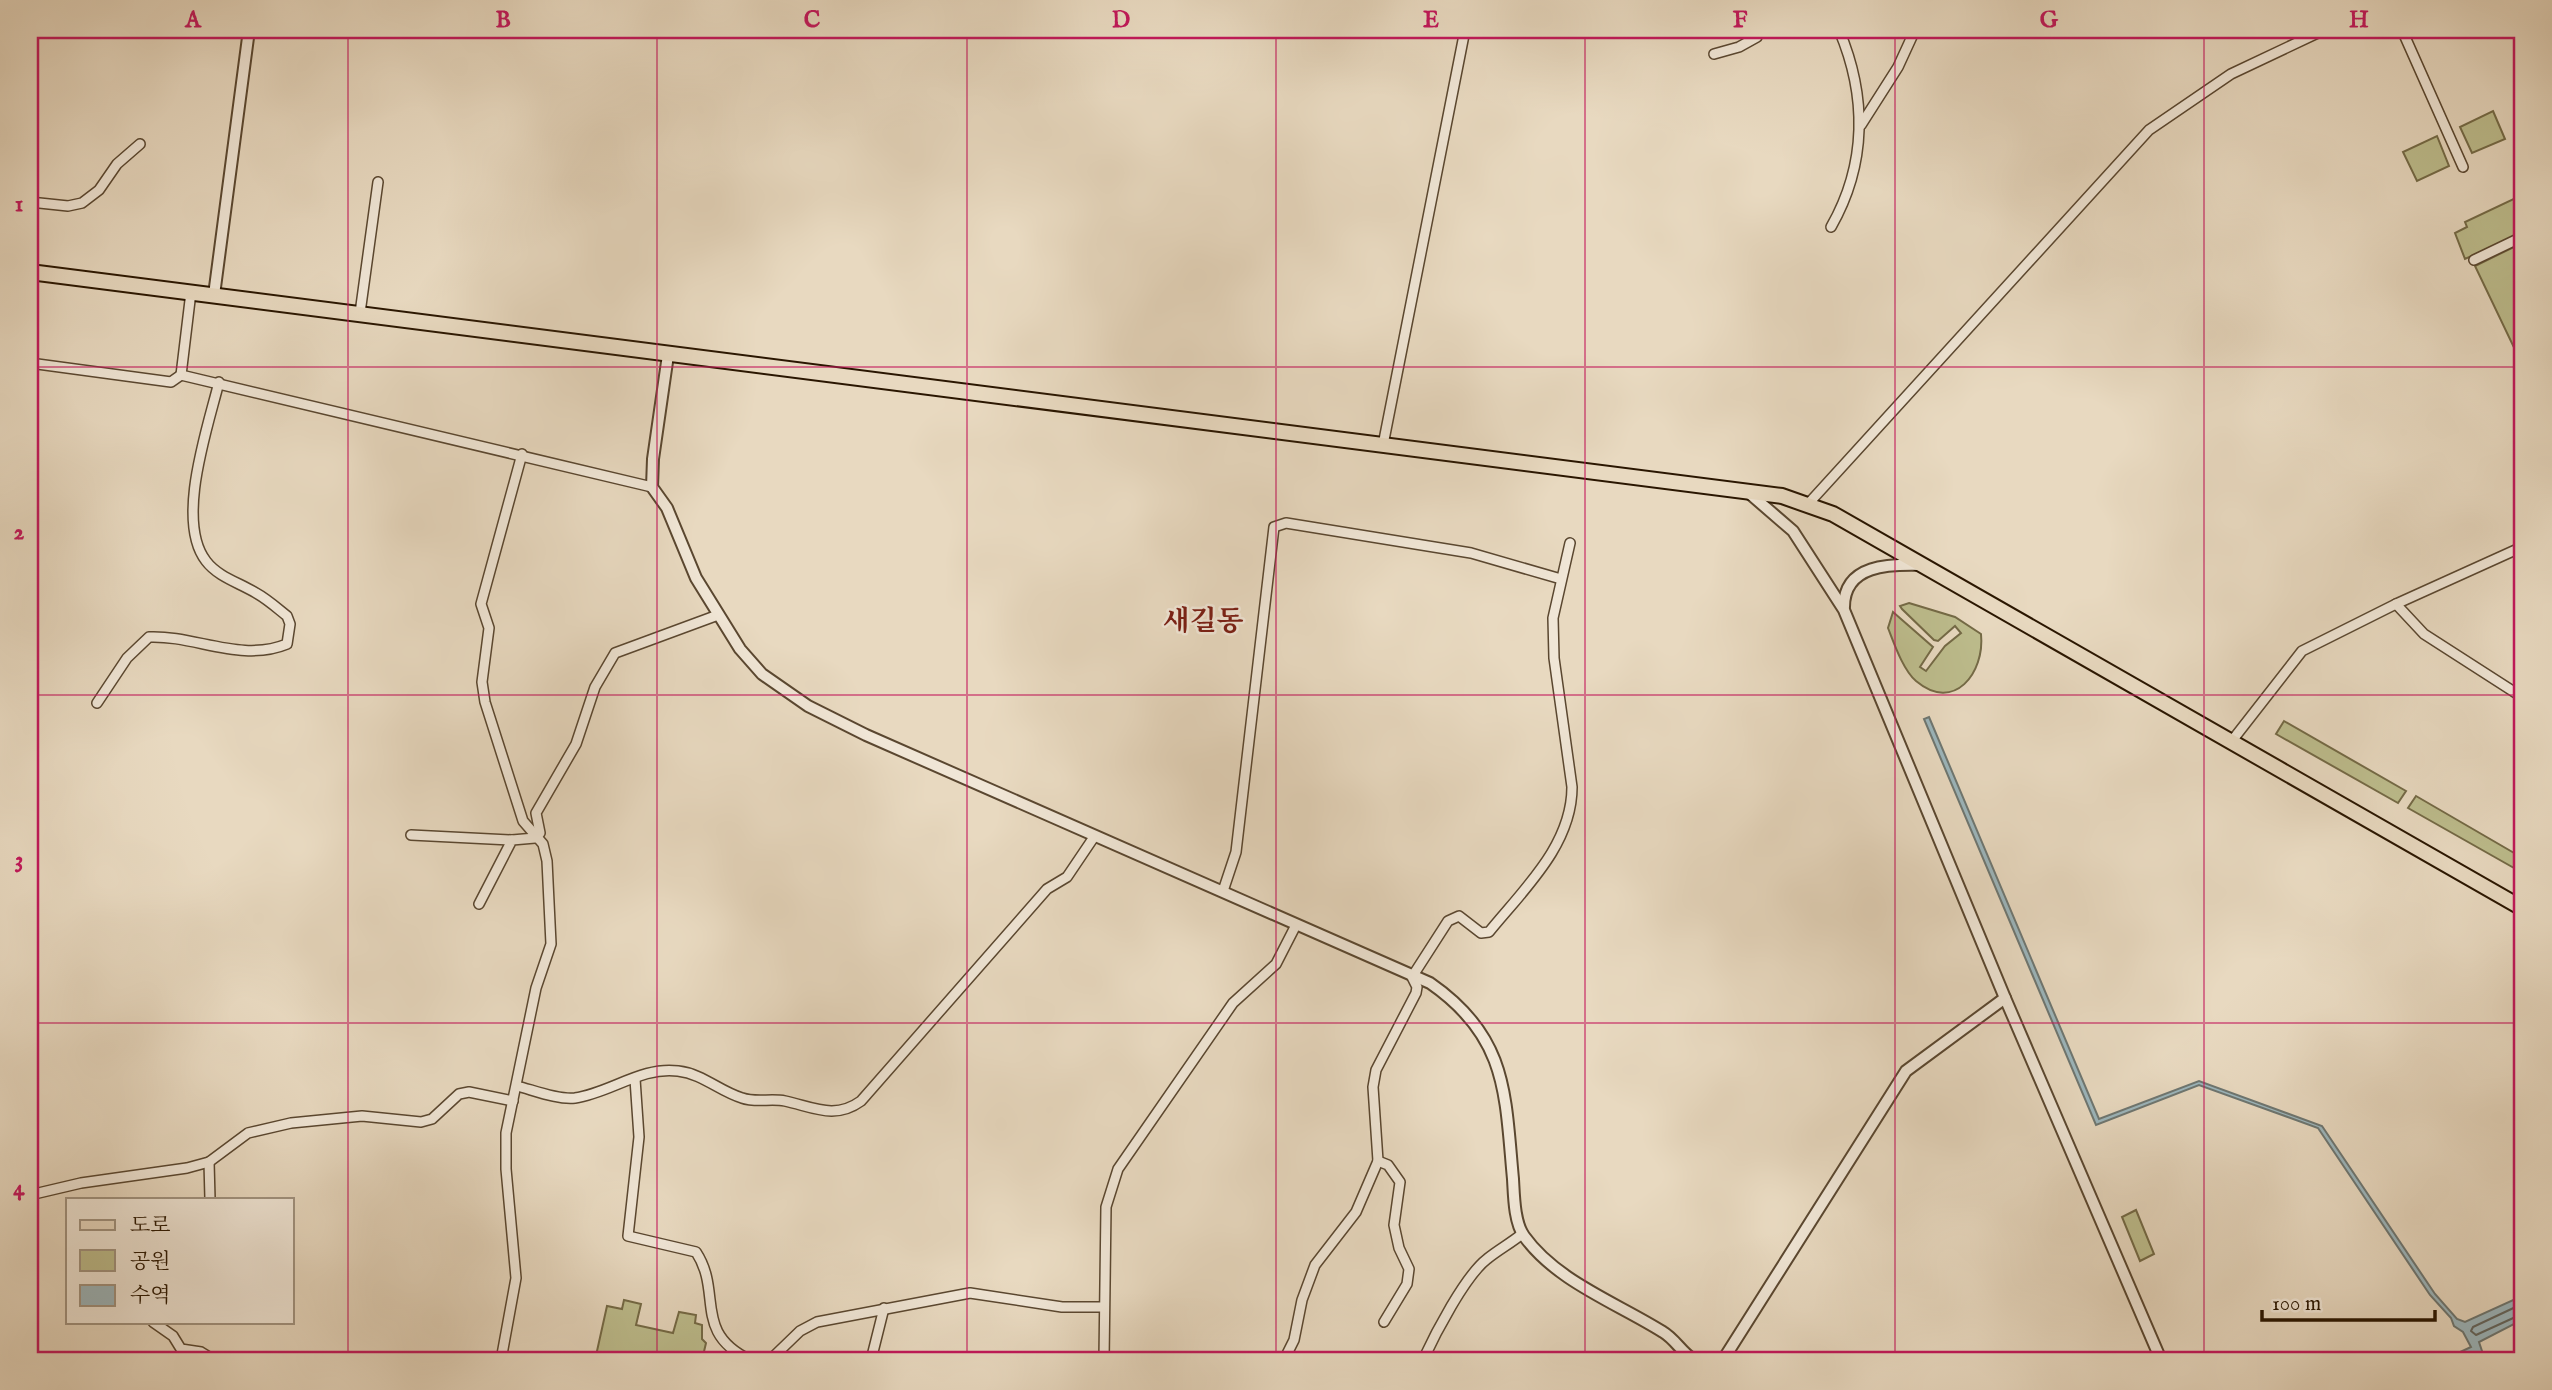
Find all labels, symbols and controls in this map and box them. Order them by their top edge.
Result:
text: A [184,6,202,35]
text: B [495,6,511,35]
text: C [804,6,821,35]
text: D [1112,6,1130,35]
text: E [1423,6,1439,35]
text: F [1733,6,1748,35]
text: G [2040,6,2059,35]
text: H [2349,6,2369,35]
text: 1 [15,190,23,219]
text: 2 [14,518,25,547]
district label: 새길동 [1162,605,1244,640]
text: 3 [15,846,23,875]
text: 4 [13,1174,25,1203]
legend [66,1198,294,1324]
text: 도로 [130,1213,171,1240]
text: 공원 [130,1249,171,1276]
scale bar [2262,1278,2435,1322]
text: 수역 [130,1283,171,1310]
text: 100 m [2272,1291,2321,1318]

